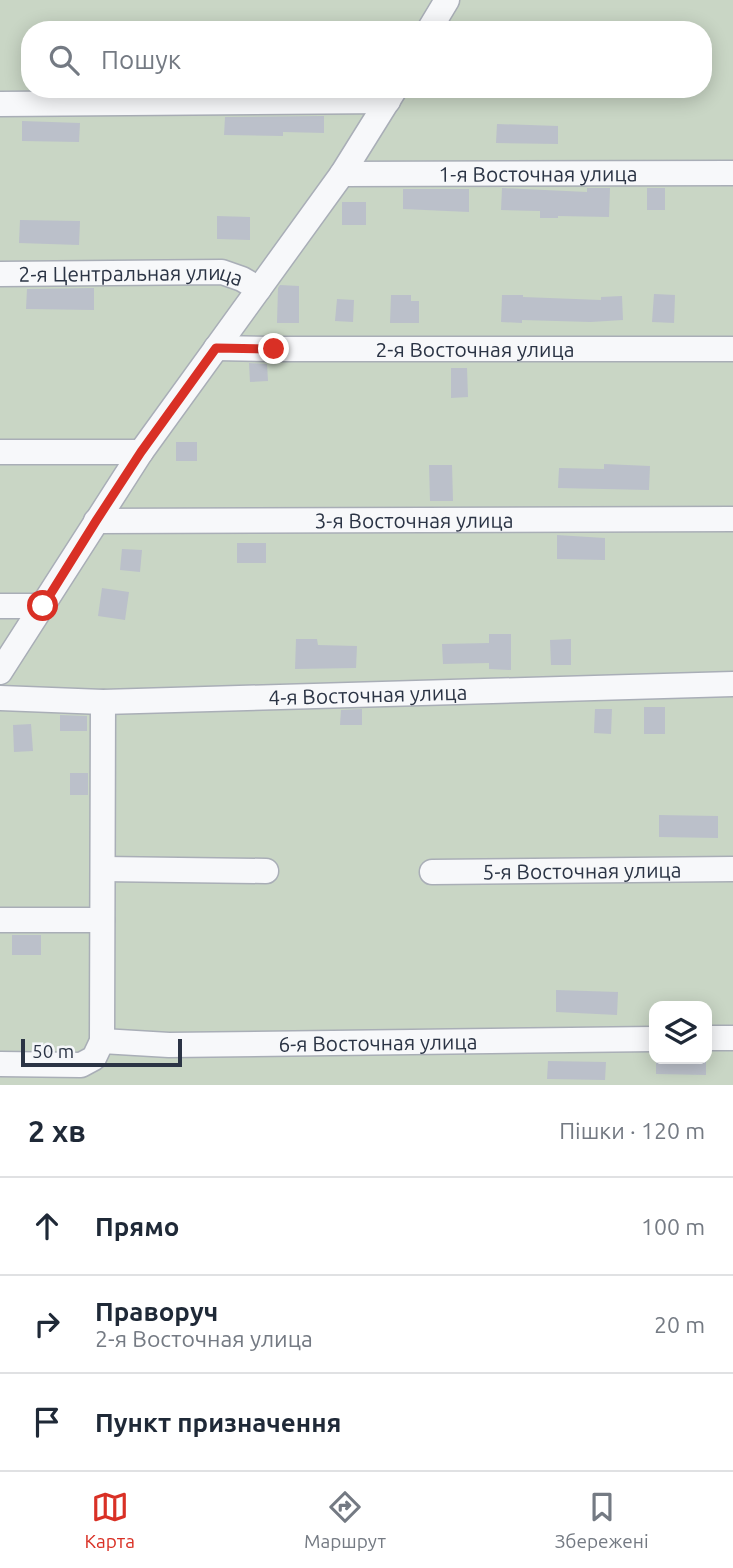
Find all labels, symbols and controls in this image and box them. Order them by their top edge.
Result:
search box [21,21,712,98]
icon: search [45,41,83,79]
text: Пошук [101,45,181,74]
street label: 1-я Восточная улица [438,161,638,186]
street label: 2-я Центральная улица [18,260,246,290]
route end [258,333,289,364]
street label: 2-я Восточная улица [375,337,575,361]
street label: 3-я Восточная улица [314,508,514,532]
route start [27,590,58,621]
street label: 4-я Восточная улица [268,680,468,709]
street label: 5-я Восточная улица [482,858,682,883]
map controls [649,1001,712,1064]
button: layers [649,1001,712,1064]
street label: 6-я Восточная улица [278,1029,478,1056]
scale bar [21,1036,182,1068]
text: 50 m [32,1040,74,1062]
text: 2 хв [28,1114,86,1148]
text: Пішки · 120 m [559,1118,705,1143]
icon: ahead [28,1207,66,1245]
text: Прямо [95,1212,179,1241]
text: 100 m [641,1214,705,1239]
text: Праворуч [95,1297,218,1326]
icon: right [28,1305,66,1343]
text: 20 m [654,1312,705,1337]
text: 2-я Восточная улица [95,1326,313,1351]
icon: arrive [28,1403,66,1441]
text: Пункт призначення [95,1408,341,1437]
tab: Карта [84,1488,135,1552]
tab: Маршрут [304,1488,386,1552]
tab: Збережені [555,1488,649,1552]

